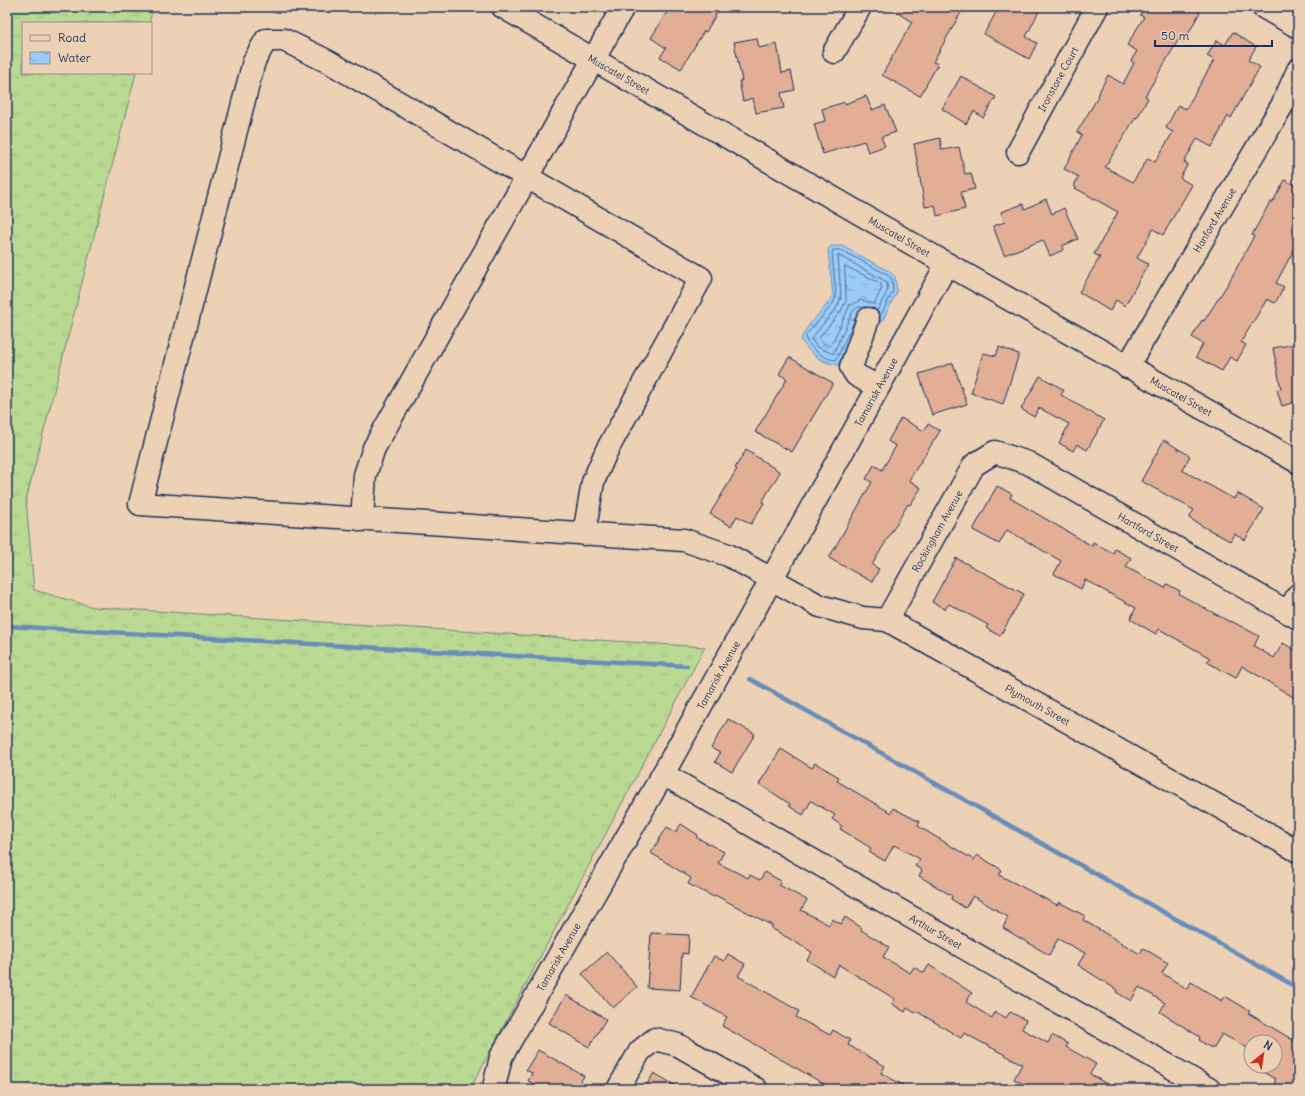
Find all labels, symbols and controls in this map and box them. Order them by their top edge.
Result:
legend [22,22,152,74]
scale bar [1155,22,1272,48]
text: 50 m [1161,28,1190,43]
text: Road [58,30,86,45]
street label: Ironstone Court [1035,44,1081,114]
text: Water [58,50,91,65]
street label: Muscatel Street [586,51,653,97]
street label: Hanford Avenue [1190,185,1239,255]
street label: Muscatel Street [866,213,933,260]
street label: Tamarisk Avenue [851,355,900,429]
street label: Muscatel Street [1148,373,1215,419]
street label: Rockingham Avenue [909,488,965,574]
street label: Hartford Street [1116,509,1182,555]
street label: Tamarisk Avenue [694,638,742,712]
street label: Plymouth Street [1003,681,1073,728]
street label: Arthur Street [907,911,965,952]
street label: Tamarisk Avenue [534,920,583,993]
north arrow [1243,1034,1283,1074]
text: N [1261,1037,1275,1053]

